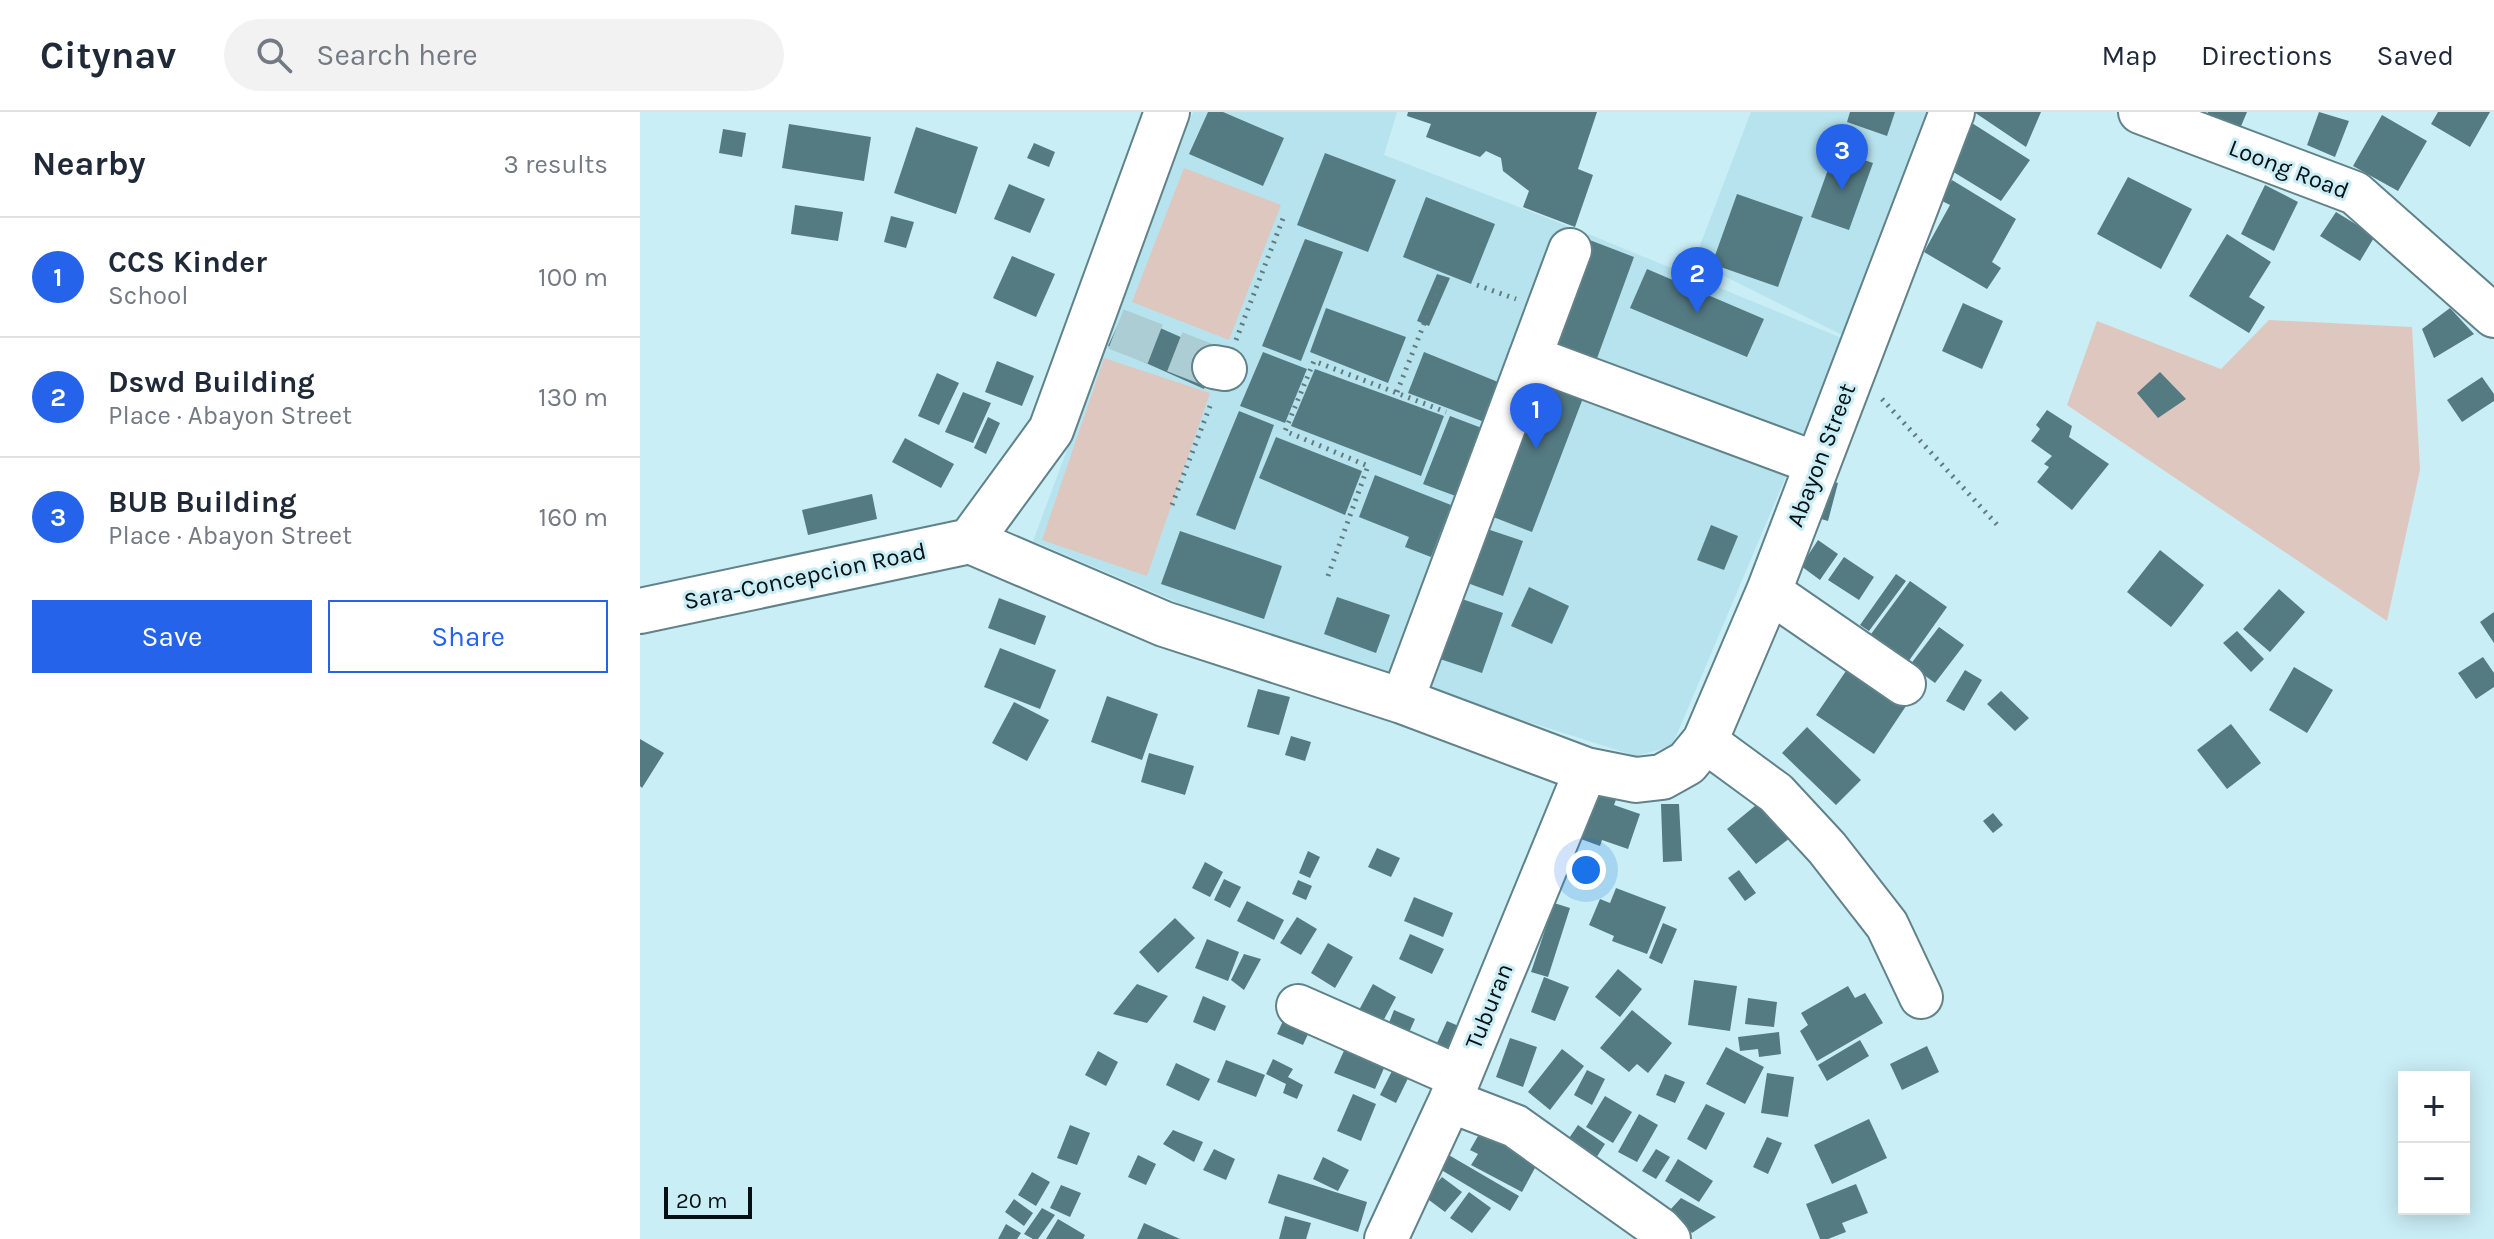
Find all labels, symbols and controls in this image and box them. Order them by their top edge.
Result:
search box [224,19,784,91]
text: Citynav [40,33,176,78]
icon: search [252,33,296,77]
text: Search here [316,37,478,73]
text: Map [2102,39,2157,72]
text: Directions [2201,39,2333,72]
text: Saved [2377,39,2454,72]
pin: 3 [1816,124,1868,190]
street label: Loong Road [2225,133,2353,205]
text: Nearby [32,144,146,184]
text: 3 results [504,149,608,180]
text: CCS Kinder [108,244,267,280]
pin: 2 [1671,247,1723,313]
text: 1 [53,262,63,293]
text: 100 m [538,262,608,293]
text: School [108,280,189,311]
text: Dswd Building [108,364,315,400]
street label: Abayon Street [1781,379,1861,531]
text: 2 [50,382,66,413]
text: 130 m [538,382,608,413]
pin: 1 [1510,383,1562,449]
text: Place · Abayon Street [108,400,352,431]
text: BUB Building [108,484,297,520]
text: 3 [50,502,66,533]
text: 160 m [539,502,608,533]
text: Place · Abayon Street [108,520,352,551]
street label: Sara-Concepcion Road [681,537,929,615]
button: Save [32,600,312,673]
button: Share [328,600,608,673]
your location [1566,850,1606,890]
street label: Tuburan [1459,959,1519,1053]
map controls [2398,1071,2470,1215]
button: + [2398,1071,2470,1143]
button: − [2398,1143,2470,1215]
scale bar [664,1183,752,1219]
text: 20 m [676,1188,728,1214]

